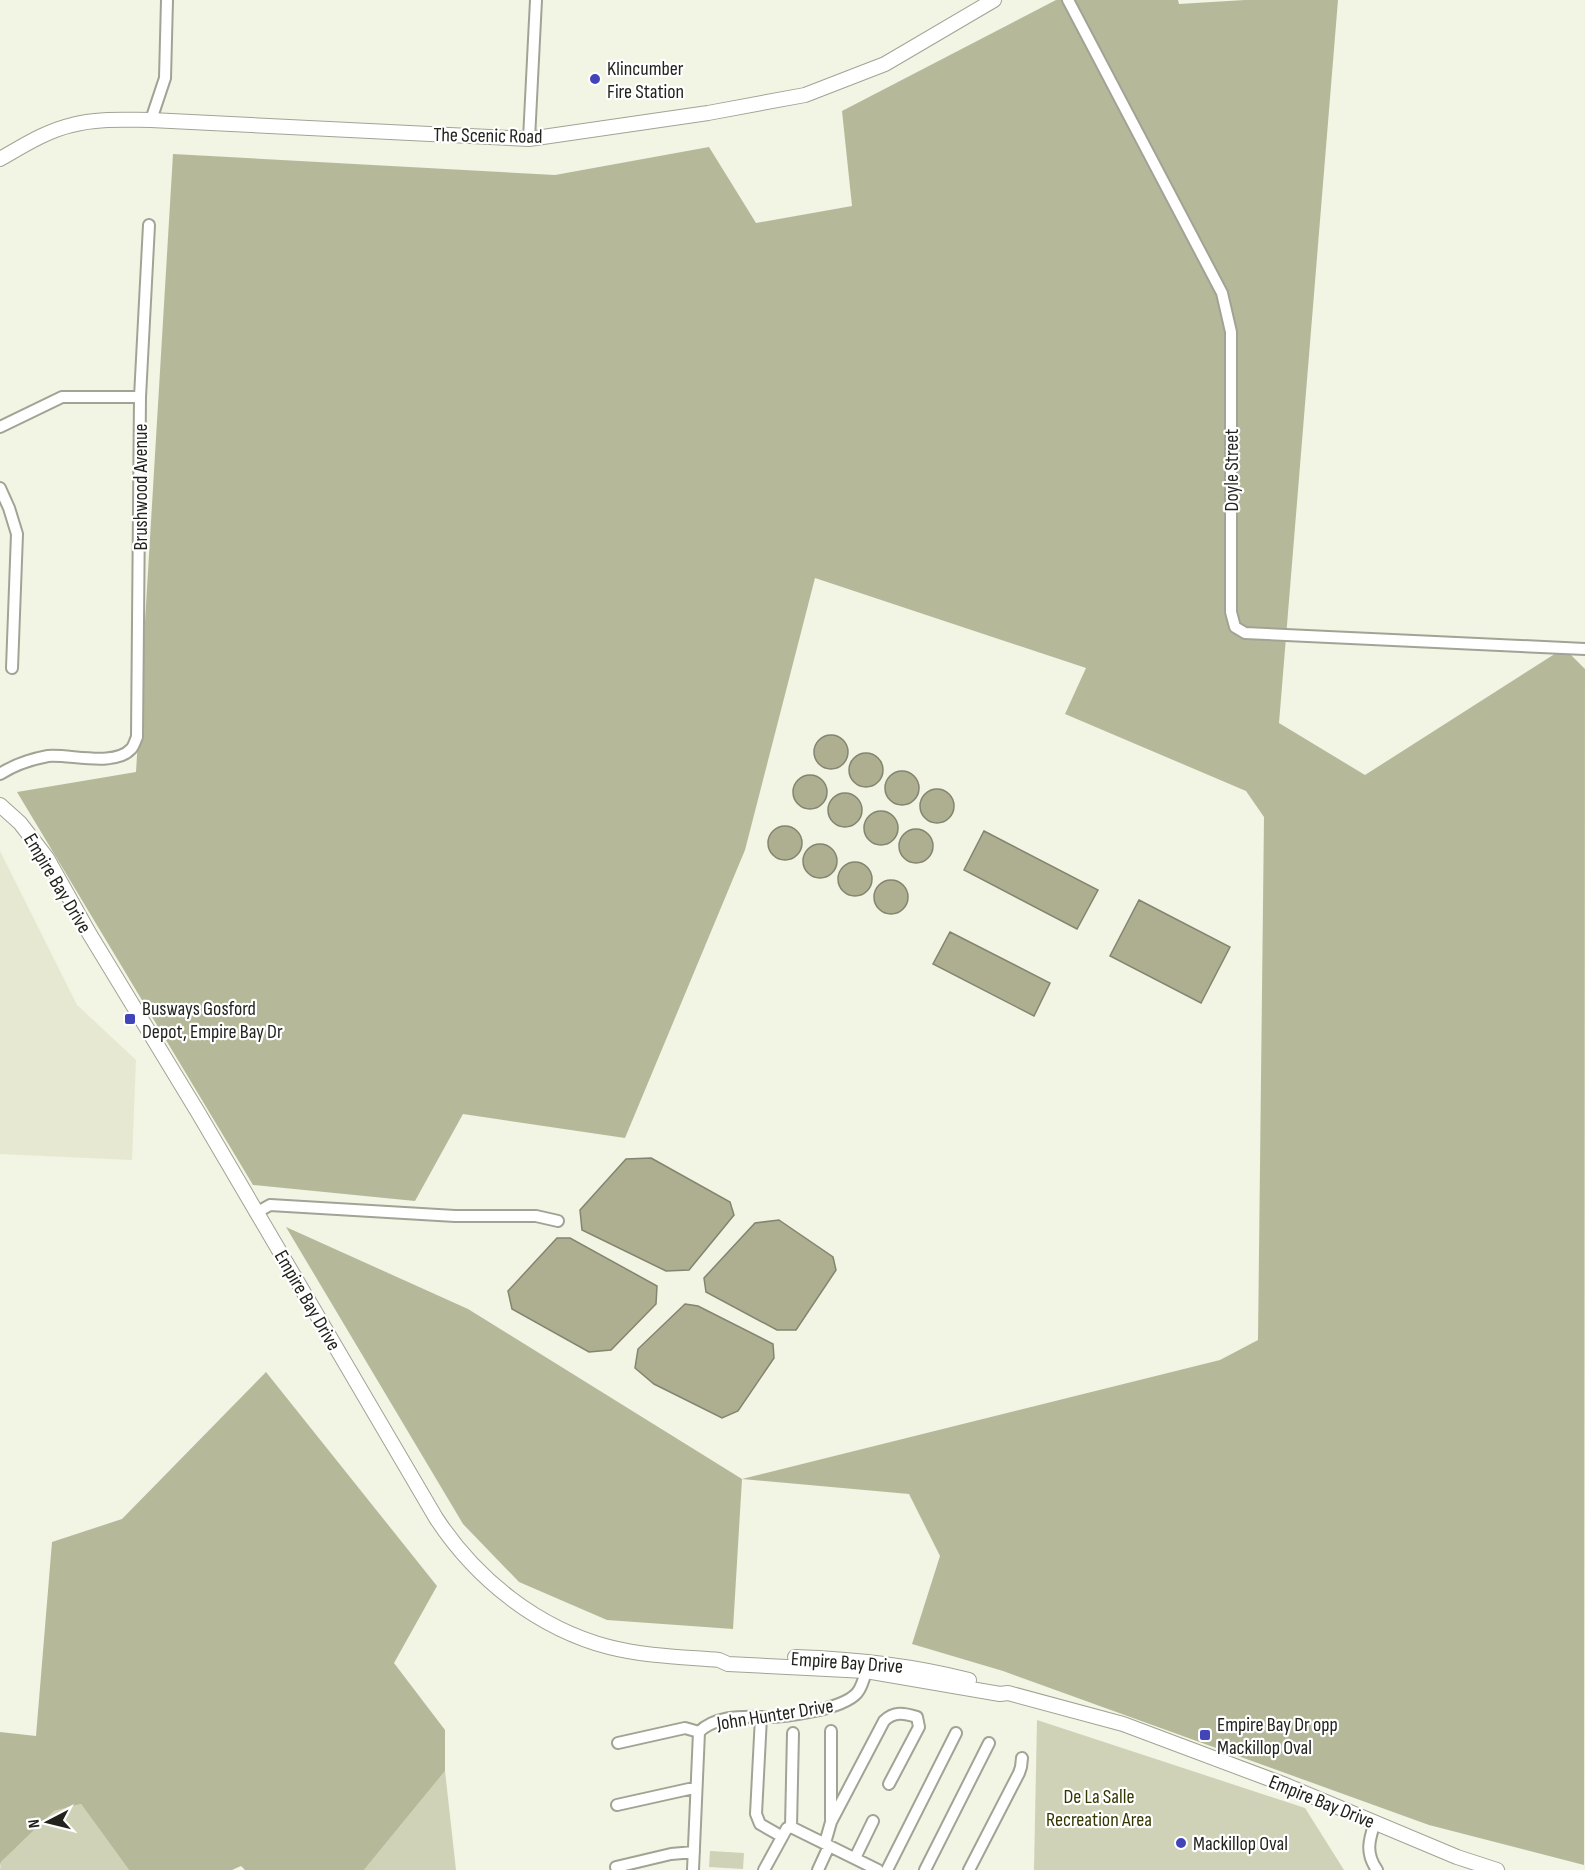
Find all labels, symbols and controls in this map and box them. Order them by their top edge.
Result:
place label: KIincumber Fire Station [607,57,684,104]
marker: KIincumber Fire Station [588,72,602,86]
street label: The Scenic Road [433,123,543,149]
street label: Brushwood Avenue [129,424,153,550]
street label: Doyle Street [1220,429,1244,511]
street label: Empire Bay Drive [18,829,96,938]
place label: Busways Gosford Depot, Empire Bay Dr [142,997,283,1044]
marker: Busways Gosford Depot, Empire Bay Dr [123,1012,137,1026]
street label: Empire Bay Drive [269,1246,346,1355]
street label: Empire Bay Drive [790,1647,904,1679]
street label: John Hunter Drive [714,1694,835,1736]
place label: Empire Bay Dr opp Mackillop Oval [1217,1713,1338,1760]
marker: Empire Bay Dr opp Mackillop Oval [1198,1728,1212,1742]
street label: Empire Bay Drive [1265,1770,1378,1834]
park label: De La Salle Recreation Area [1046,1785,1152,1832]
north arrow [18,1792,78,1852]
text: N [25,1818,45,1829]
place label: Mackillop Oval [1193,1832,1288,1856]
marker: Mackillop Oval [1174,1836,1188,1850]

